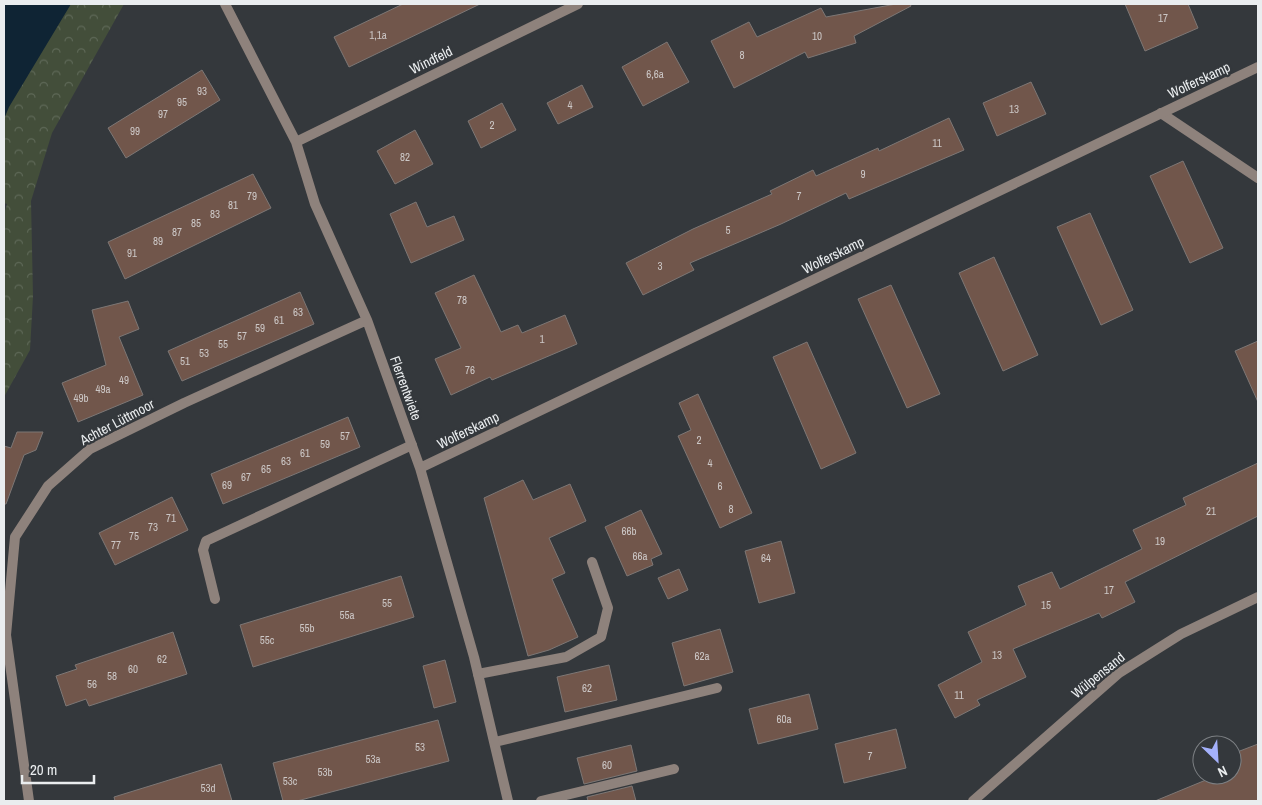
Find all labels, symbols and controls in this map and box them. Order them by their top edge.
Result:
house number: 17 [1158,11,1168,25]
house number: 1,1a [369,28,387,42]
house number: 10 [812,29,822,43]
street label: Windfeld [407,42,455,78]
house number: 8 [739,48,745,62]
street label: Wolferskamp [1165,58,1233,102]
house number: 6,6a [646,67,664,81]
house number: 93 [197,84,207,98]
house number: 95 [177,95,187,109]
house number: 4 [567,98,573,112]
house number: 13 [1009,102,1019,116]
house number: 97 [158,107,168,121]
house number: 2 [489,118,495,132]
house number: 99 [130,124,140,138]
house number: 11 [932,136,942,150]
house number: 82 [400,150,410,164]
house number: 9 [860,167,866,181]
house number: 79 [247,189,257,203]
house number: 7 [796,189,802,203]
house number: 81 [228,198,238,212]
house number: 83 [210,207,220,221]
house number: 85 [191,216,201,230]
house number: 5 [725,223,731,237]
house number: 87 [172,225,182,239]
street label: Wolferskamp [799,232,867,278]
house number: 89 [153,234,163,248]
house number: 91 [127,246,137,260]
house number: 3 [657,259,663,273]
house number: 78 [457,293,467,307]
house number: 63 [293,305,303,319]
house number: 61 [274,313,284,327]
house number: 59 [255,321,265,335]
house number: 57 [237,329,247,343]
house number: 1 [539,332,545,346]
house number: 55 [218,337,228,351]
house number: 53 [199,346,209,360]
street label: Flerrentwiete [386,353,426,423]
house number: 51 [180,354,190,368]
house number: 76 [465,363,475,377]
house number: 49 [119,373,129,387]
house number: 49a [95,382,111,396]
house number: 49b [73,391,89,405]
street label: Achter Lüttmoor [76,395,157,450]
street label: Wolferskamp [434,407,502,453]
house number: 57 [340,429,350,443]
house number: 2 [696,433,702,447]
house number: 59 [320,437,330,451]
house number: 61 [300,446,310,460]
house number: 63 [281,454,291,468]
house number: 4 [707,456,713,470]
house number: 65 [261,462,271,476]
house number: 67 [241,470,251,484]
house number: 69 [222,478,232,492]
house number: 6 [717,479,723,493]
house number: 8 [728,502,734,516]
house number: 21 [1206,504,1216,518]
house number: 71 [166,511,176,525]
house number: 73 [148,520,158,534]
house number: 66b [621,524,637,538]
house number: 75 [129,529,139,543]
house number: 19 [1155,534,1165,548]
house number: 77 [111,538,121,552]
house number: 66a [632,549,648,563]
house number: 64 [761,551,771,565]
house number: 17 [1104,583,1114,597]
house number: 55 [382,596,392,610]
house number: 15 [1041,598,1051,612]
house number: 55a [339,608,355,622]
house number: 55b [299,621,315,635]
house number: 55c [260,633,275,647]
house number: 13 [992,648,1002,662]
street label: Wülpensand [1068,648,1128,702]
house number: 62a [694,649,710,663]
house number: 62 [157,652,167,666]
house number: 60 [128,662,138,676]
house number: 58 [107,669,117,683]
house number: 56 [87,677,97,691]
house number: 62 [582,681,592,695]
house number: 11 [954,688,964,702]
house number: 60a [776,712,792,726]
north arrow [1192,735,1242,785]
house number: 53 [415,740,425,754]
house number: 7 [867,749,873,763]
scale bar [22,752,95,784]
house number: 53a [365,752,381,766]
house number: 60 [602,758,612,772]
text: 20 m [30,759,57,780]
text: N [1215,762,1230,782]
house number: 53b [317,765,333,779]
house number: 53c [283,774,298,788]
house number: 53d [200,781,216,795]

